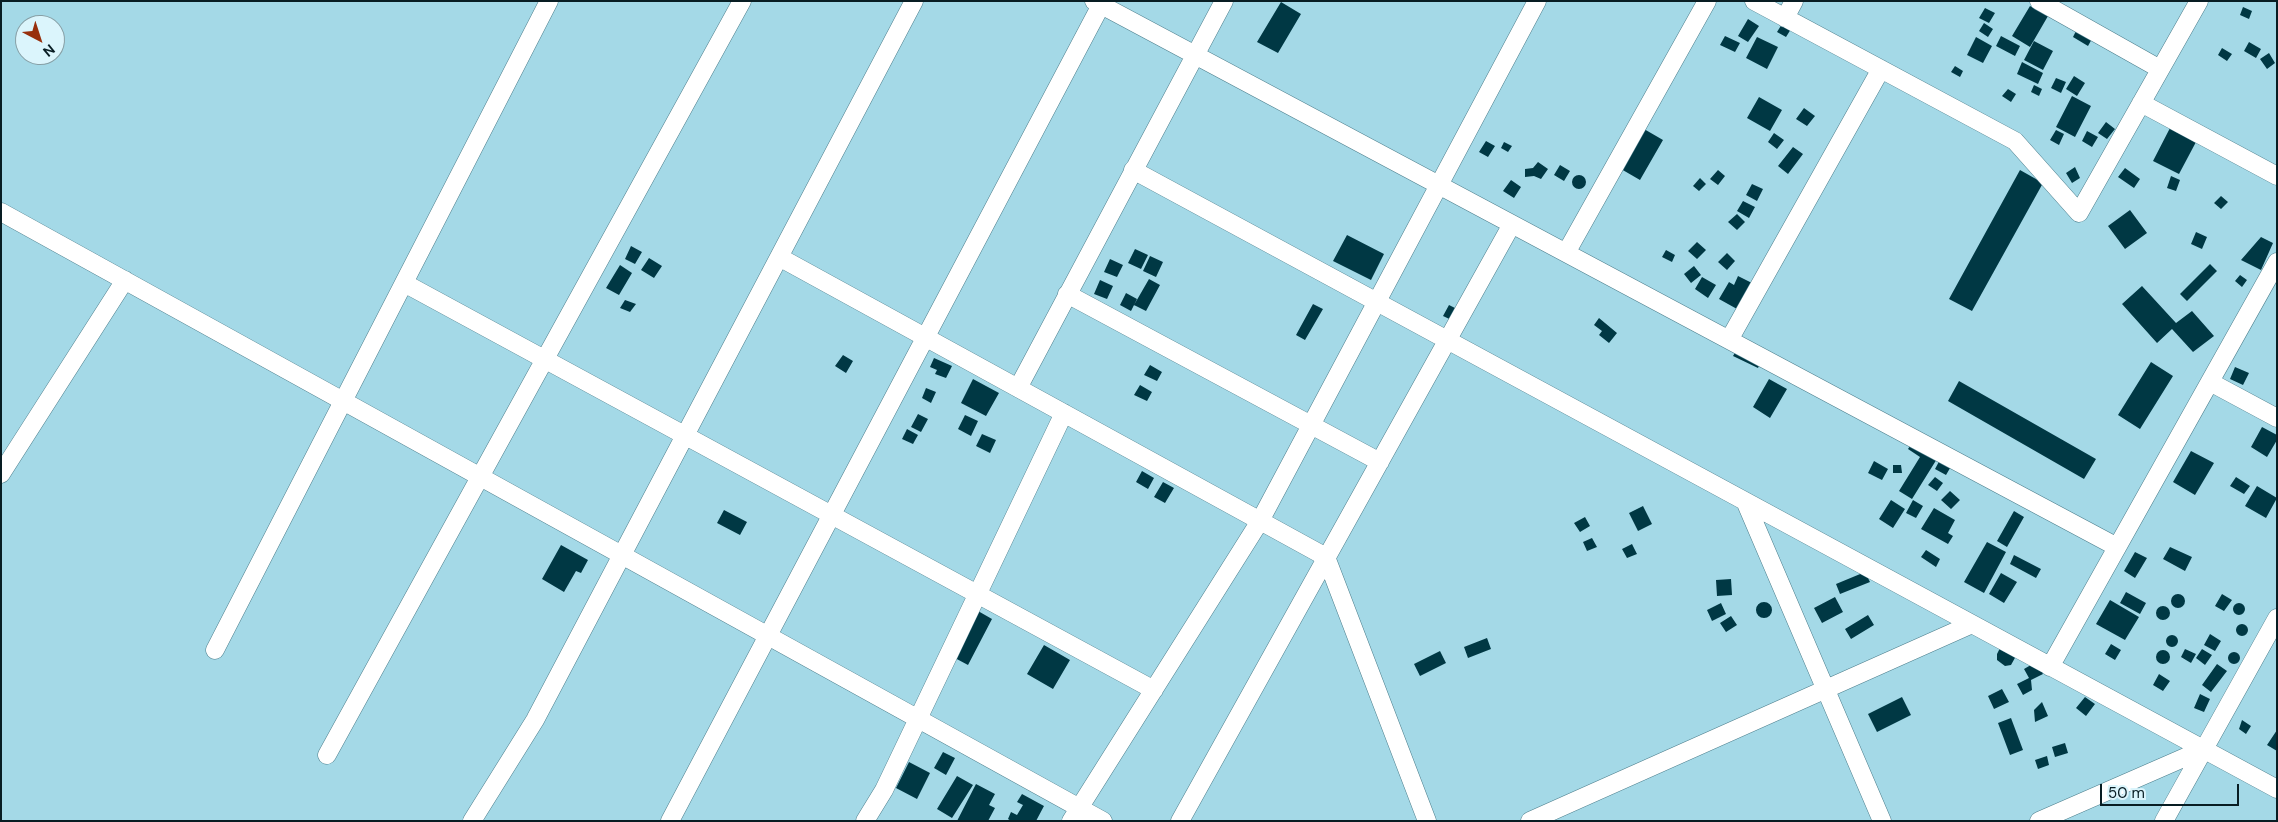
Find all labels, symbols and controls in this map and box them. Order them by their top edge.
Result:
north arrow [15,15,65,65]
text: N [39,41,59,61]
scale bar [2103,774,2242,806]
text: 50 m [2108,783,2145,803]

